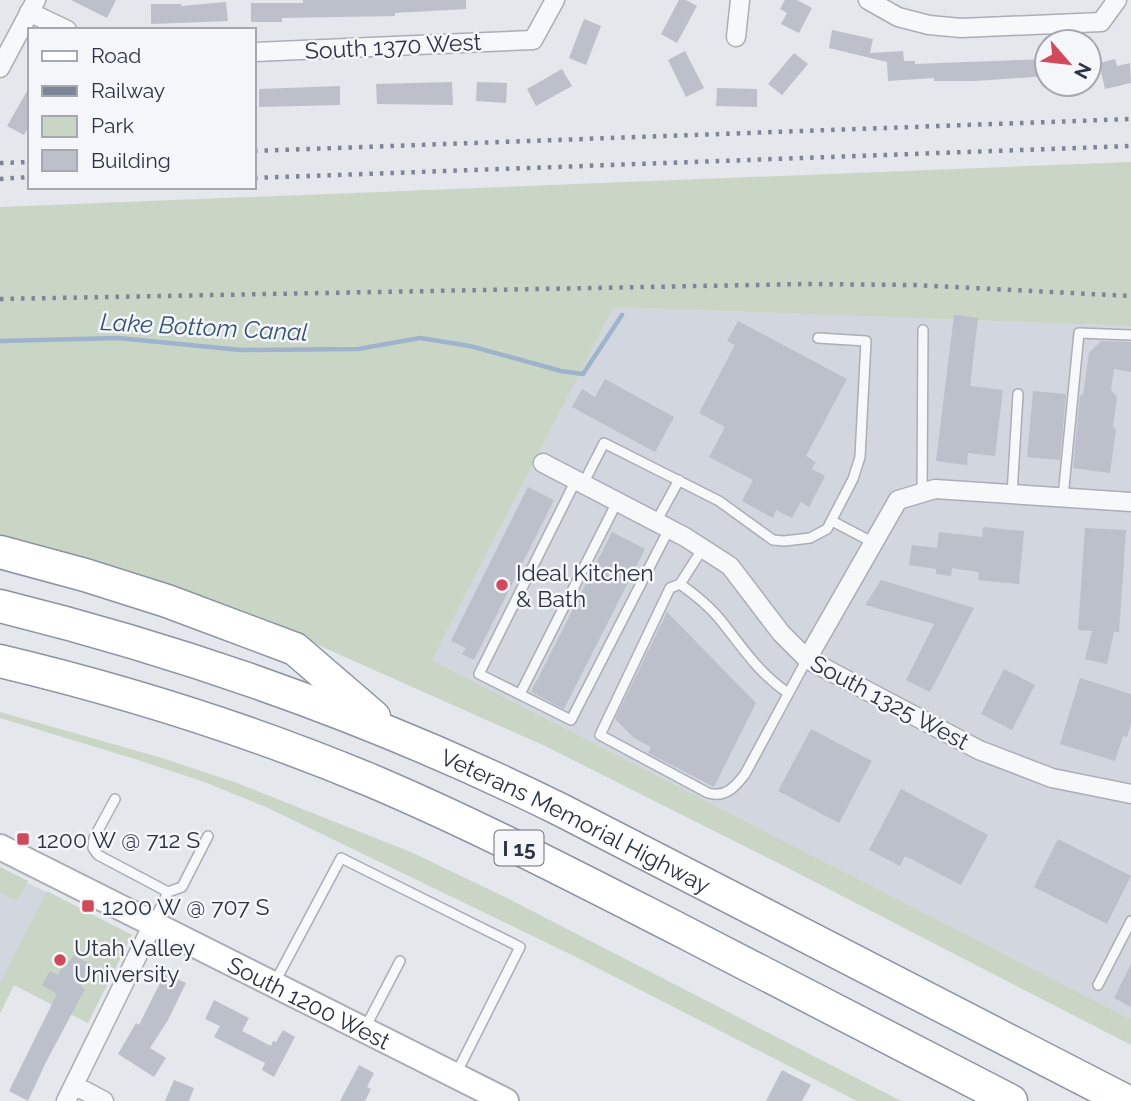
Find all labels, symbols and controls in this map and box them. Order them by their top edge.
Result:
legend [28,28,256,189]
street label: South 1370 West [304,28,482,64]
north arrow [1033,28,1103,98]
text: Road [91,43,141,68]
text: N [1070,59,1096,83]
text: Railway [91,78,165,103]
text: Park [91,113,134,138]
text: Building [91,148,171,173]
water label: Lake Bottom Canal [99,307,309,347]
place label: Ideal Kitchen & Bath [516,559,654,612]
marker: Ideal Kitchen & Bath [494,577,510,593]
street label: South 1325 West [806,649,974,755]
street label: Veterans Memorial Highway [437,743,715,898]
place label: 1200 W @ 712 S [37,826,200,853]
road number: I 15 [494,830,544,866]
marker: 1200 W @ 712 S [15,831,31,847]
place label: 1200 W @ 707 S [102,893,270,920]
marker: 1200 W @ 707 S [80,898,96,914]
place label: Utah Valley University [74,934,195,987]
street label: South 1200 West [223,950,395,1054]
marker: Utah Valley University [52,952,68,968]

